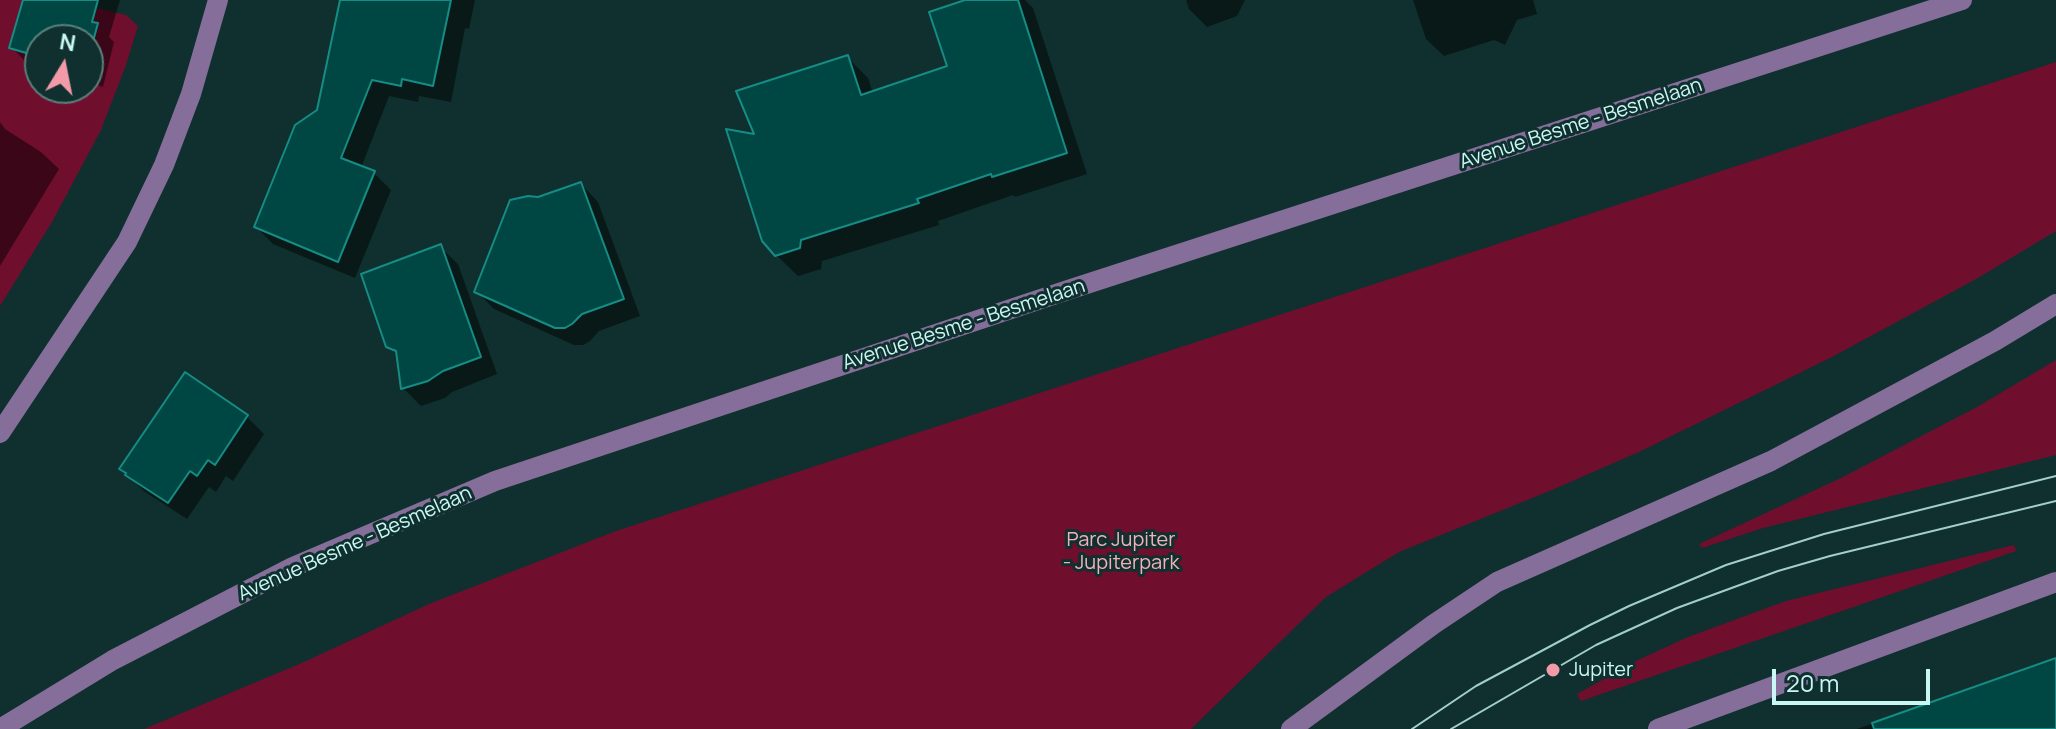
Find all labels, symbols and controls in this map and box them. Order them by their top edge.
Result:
north arrow [24,24,104,104]
text: N [57,26,78,58]
street label: Avenue Besme - Besmelaan [1457,73,1705,175]
street label: Avenue Besme - Besmelaan [840,274,1088,376]
street label: Avenue Besme - Besmelaan [234,481,476,607]
park label: Parc Jupiter - Jupiterpark [1063,528,1179,575]
scale bar [1776,653,1934,703]
place label: Jupiter [1569,658,1633,682]
marker: Jupiter [1544,661,1562,679]
text: 20 m [1786,666,1839,699]

